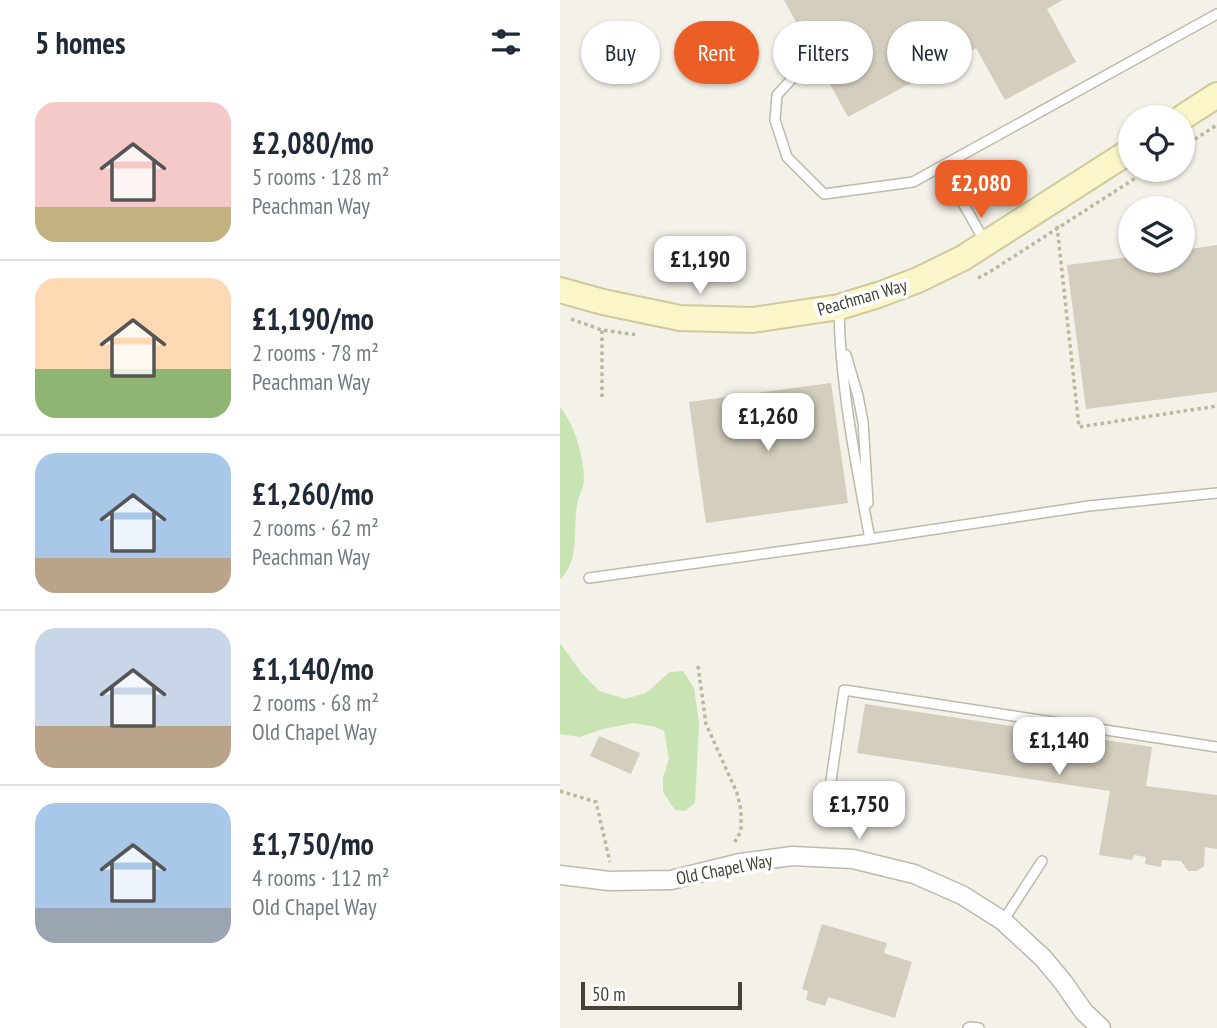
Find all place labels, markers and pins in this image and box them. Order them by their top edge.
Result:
pin: £2,080 [924,160,1038,220]
pin: £1,190 [643,236,757,296]
pin: £1,260 [711,393,825,453]
pin: £1,140 [1002,718,1116,777]
pin: £1,750 [802,782,916,841]

